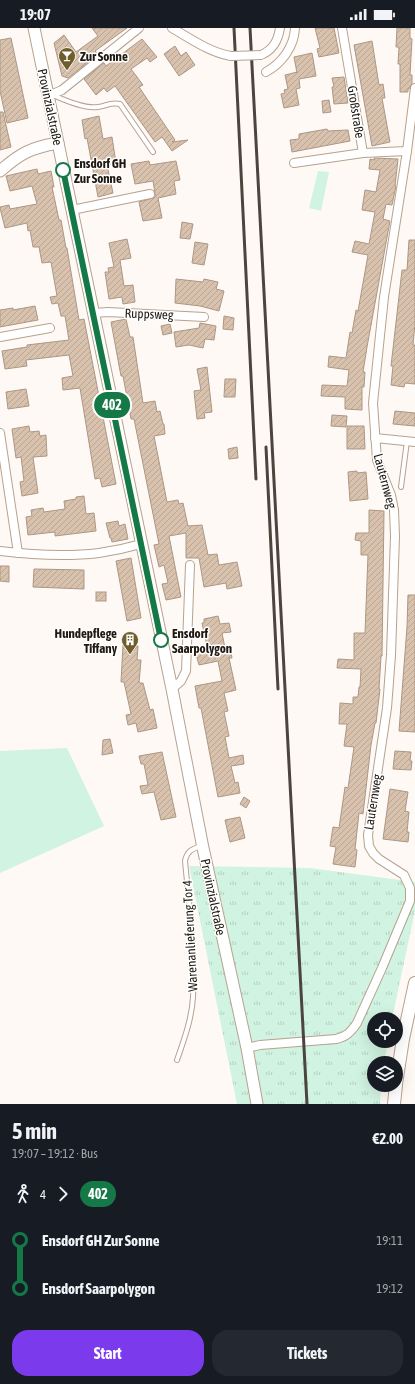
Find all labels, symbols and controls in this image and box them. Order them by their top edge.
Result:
text: 19:07 [20,6,51,23]
bar icon: Zur Sonne [57,46,77,71]
place label: Zur Sonne [80,49,128,64]
street label: Provinzialstraße [35,67,65,147]
street label: Großstraße [344,85,368,139]
place label: Ensdorf GH Zur Sonne [74,156,126,186]
marker: Ensdorf GH Zur Sonne [55,162,71,178]
street label: Ruppsweg [124,306,174,322]
line badge: 402 [89,392,135,418]
text: 402 [102,397,122,413]
street label: Lauternweg [370,452,400,510]
place label: Hundepflege Tiffany [55,626,118,656]
place label: Ensdorf Saarpolygon [172,626,232,656]
building icon: Hundepflege Tiffany [120,630,140,655]
marker: Ensdorf Saarpolygon [153,632,169,648]
street label: Lauternweg [361,773,385,831]
street label: Provinzialstraße [198,857,228,937]
street label: Warenanlieferung Tor 4 [180,880,200,992]
map controls [367,1012,403,1092]
button: locate [367,1012,403,1048]
button: layers [367,1056,403,1092]
text: 5 min [12,1118,57,1144]
text: €2.00 [372,1130,403,1147]
text: 19:07 – 19:12 · Bus [12,1146,98,1161]
icon: walk [12,1183,34,1205]
icon: forward [52,1183,74,1205]
text: 402 [88,1186,108,1202]
text: 4 [40,1187,46,1202]
text: Ensdorf GH Zur Sonne [42,1232,160,1249]
text: 19:11 [376,1233,403,1248]
text: Ensdorf Saarpolygon [42,1280,155,1297]
text: 19:12 [376,1281,403,1296]
button: Start [12,1330,204,1376]
button: Tickets [212,1330,403,1376]

